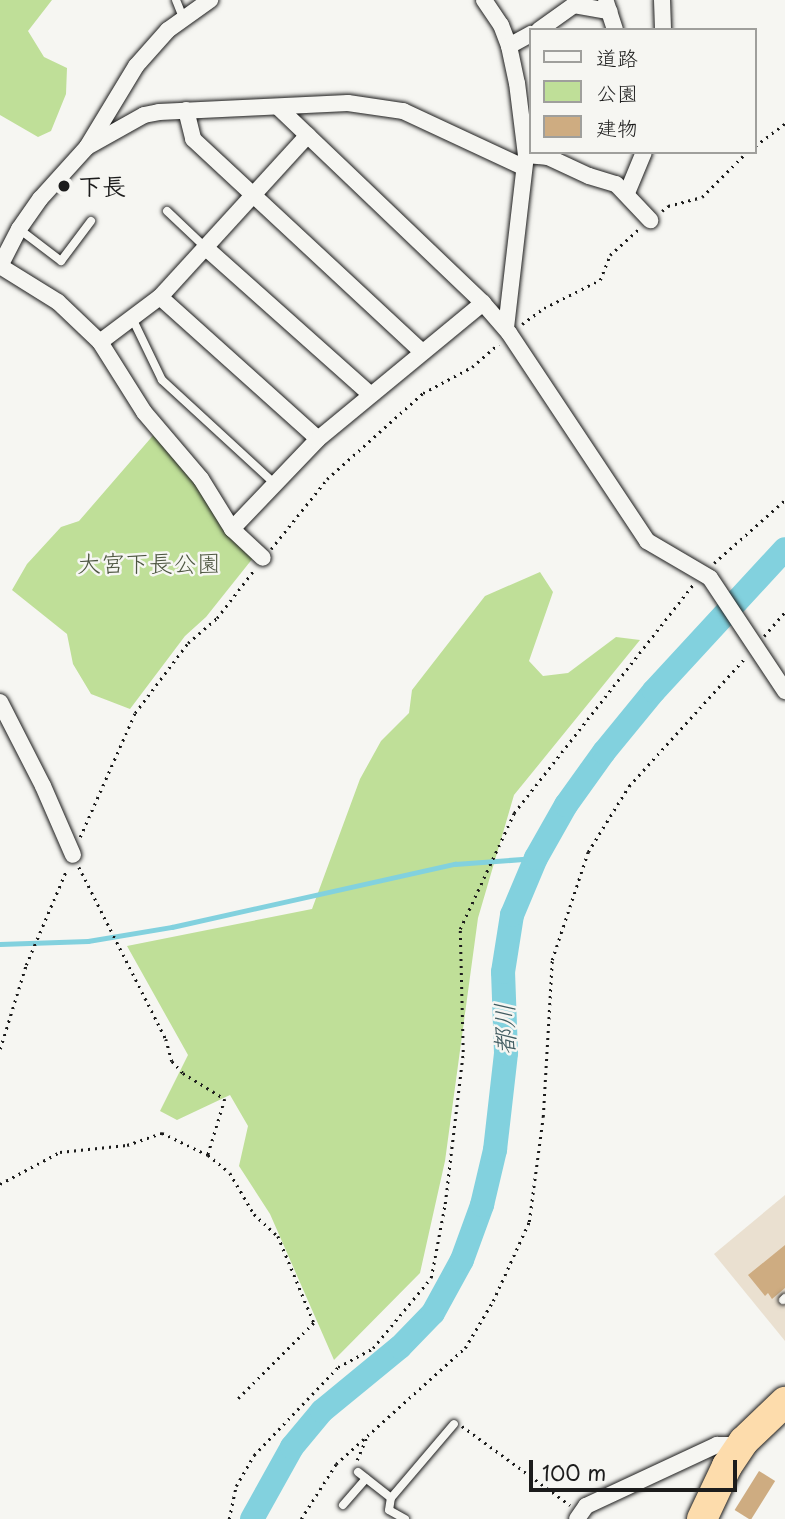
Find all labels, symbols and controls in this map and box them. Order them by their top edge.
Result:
legend [530,28,757,154]
text: 道路 [596,41,638,73]
text: 公園 [596,76,638,108]
text: 建物 [596,111,638,143]
place label: 下長 [78,172,126,200]
marker: 下長 [56,178,72,194]
park label: 大宮下長公園 [77,549,221,577]
water label: 都川 [488,1003,520,1055]
scale bar [533,1446,741,1490]
text: 100 m [542,1456,606,1488]

